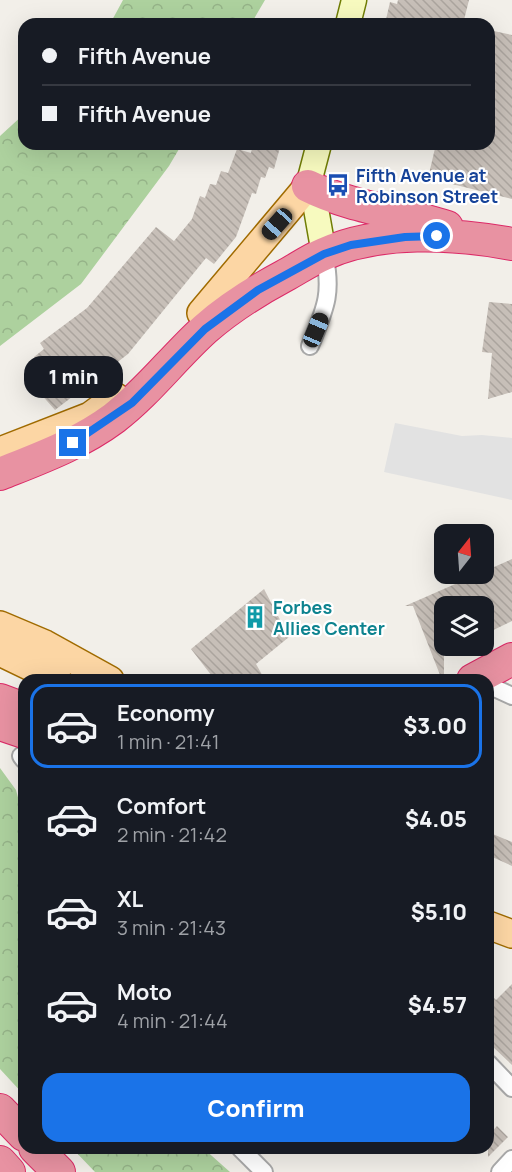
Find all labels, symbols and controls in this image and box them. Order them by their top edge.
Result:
text: Fifth Avenue [78,41,211,71]
text: Fifth Avenue [78,99,211,129]
place label: Fifth Avenue at Robinson Street [356,163,498,208]
bus stop icon: Fifth Avenue at Robinson Street [325,172,351,198]
car [258,205,296,243]
route start [423,222,450,249]
car [301,310,331,350]
callout: 1 min [23,356,122,398]
text: 1 min [48,363,99,390]
route end [59,429,86,456]
north arrow [434,524,494,584]
map controls [434,524,494,656]
place label: Forbes Allies Center [273,595,385,640]
button: layers [434,596,494,656]
building icon: Forbes Allies Center [242,604,268,630]
text: Economy [117,698,215,728]
icon: car [45,699,99,753]
text: $3.00 [403,711,467,741]
text: 1 min · 21:41 [117,728,220,755]
text: Comfort [117,791,206,821]
icon: car [45,792,99,846]
text: $4.05 [405,804,467,834]
text: 2 min · 21:42 [117,821,227,848]
text: XL [117,884,143,914]
icon: car [45,885,99,939]
text: $5.10 [411,897,467,927]
text: 3 min · 21:43 [117,914,226,941]
text: Moto [117,977,172,1007]
icon: car [45,978,99,1032]
text: $4.57 [408,990,467,1020]
text: 4 min · 21:44 [117,1007,228,1034]
button: Confirm [42,1073,470,1142]

